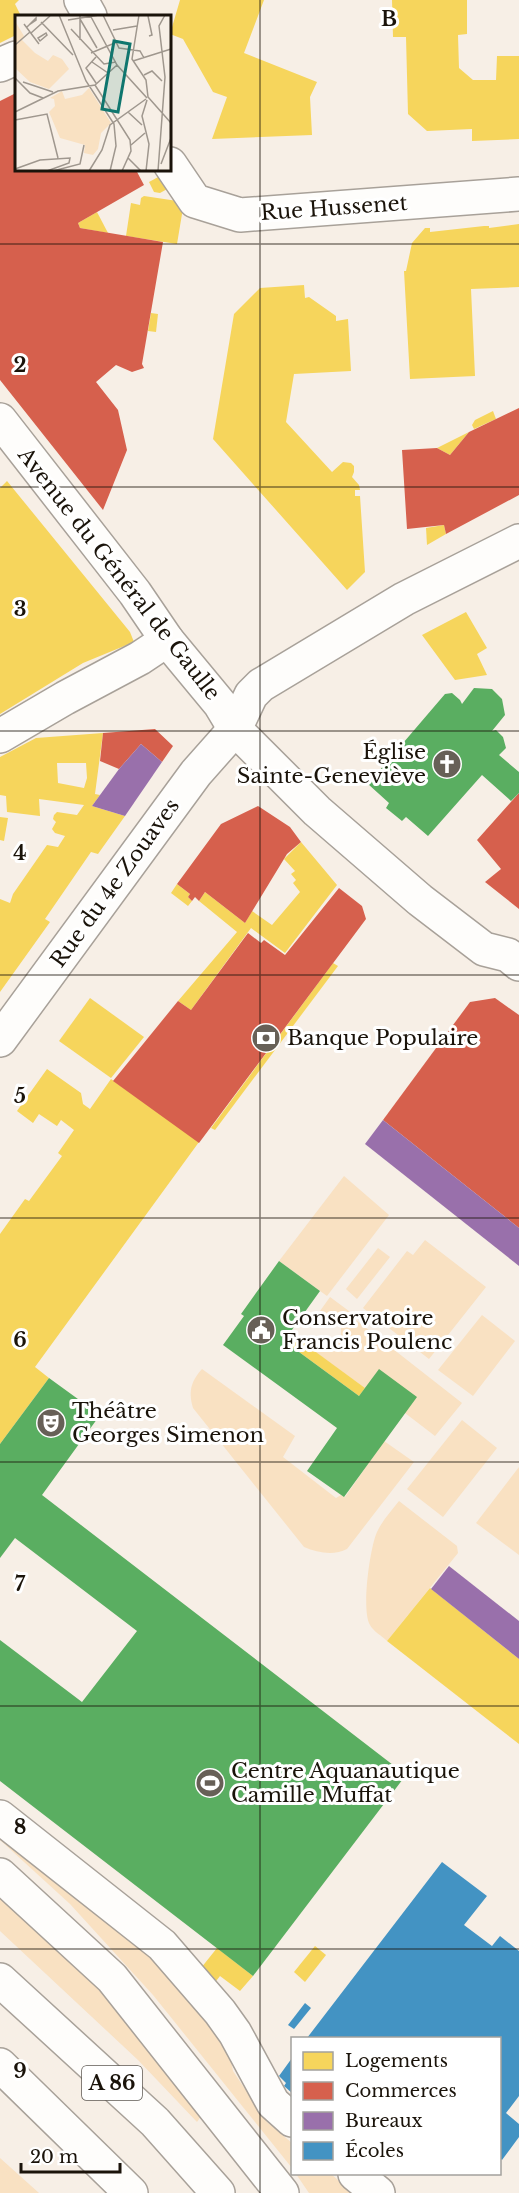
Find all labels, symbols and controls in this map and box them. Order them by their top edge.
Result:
text: B [381,7,397,31]
inset map [15,15,171,171]
street label: Rue Hussenet [260,190,408,226]
text: 2 [13,353,27,377]
street label: Avenue du Général de Gaulle [12,442,226,706]
text: 3 [14,597,26,621]
place label: Église Sainte-Geneviève [237,739,426,789]
church icon: Église Sainte-Geneviève [431,748,463,780]
street label: Rue du 4e Zouaves [45,793,185,973]
text: 4 [13,841,27,865]
bank icon: Banque Populaire [250,1022,282,1054]
place label: Banque Populaire [287,1025,478,1051]
text: 5 [14,1084,26,1108]
place label: Conservatoire Francis Poulenc [282,1305,452,1355]
public building icon: Conservatoire Francis Poulenc [245,1314,277,1346]
text: 6 [13,1328,27,1352]
place label: Théâtre Georges Simenon [72,1398,264,1448]
theatre icon: Théâtre Georges Simenon [35,1407,67,1439]
text: 7 [15,1572,26,1596]
place label: Centre Aquanautique Camille Muffat [231,1758,460,1808]
sports icon: Centre Aquanautique Camille Muffat [194,1767,226,1799]
text: 8 [14,1815,26,1839]
legend [291,2037,501,2175]
text: Logements [345,2050,448,2072]
text: 9 [13,2059,27,2083]
road number: A 86 [82,2066,142,2100]
text: Commerces [345,2080,457,2102]
text: Bureaux [345,2110,423,2132]
scale bar [21,2136,120,2174]
text: Écoles [345,2139,404,2162]
text: 20 m [30,2146,78,2168]

